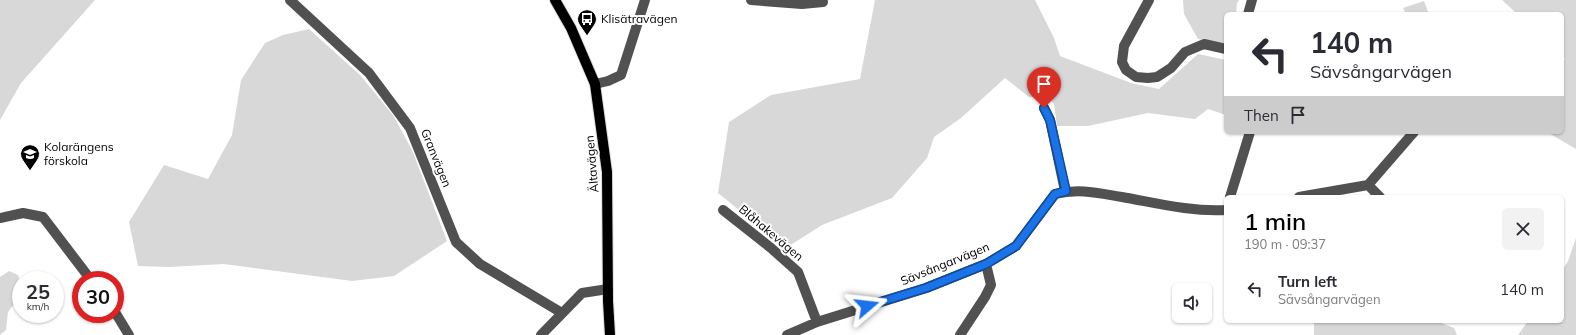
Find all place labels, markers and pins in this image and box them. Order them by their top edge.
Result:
bus stop icon: Klisätravägen [576,8,598,36]
place label: Klisätravägen [601,11,677,26]
pin [1027,67,1061,108]
place label: Kolarängens förskola [44,139,114,168]
school or university icon: Kolarängens förskola [19,143,41,171]

